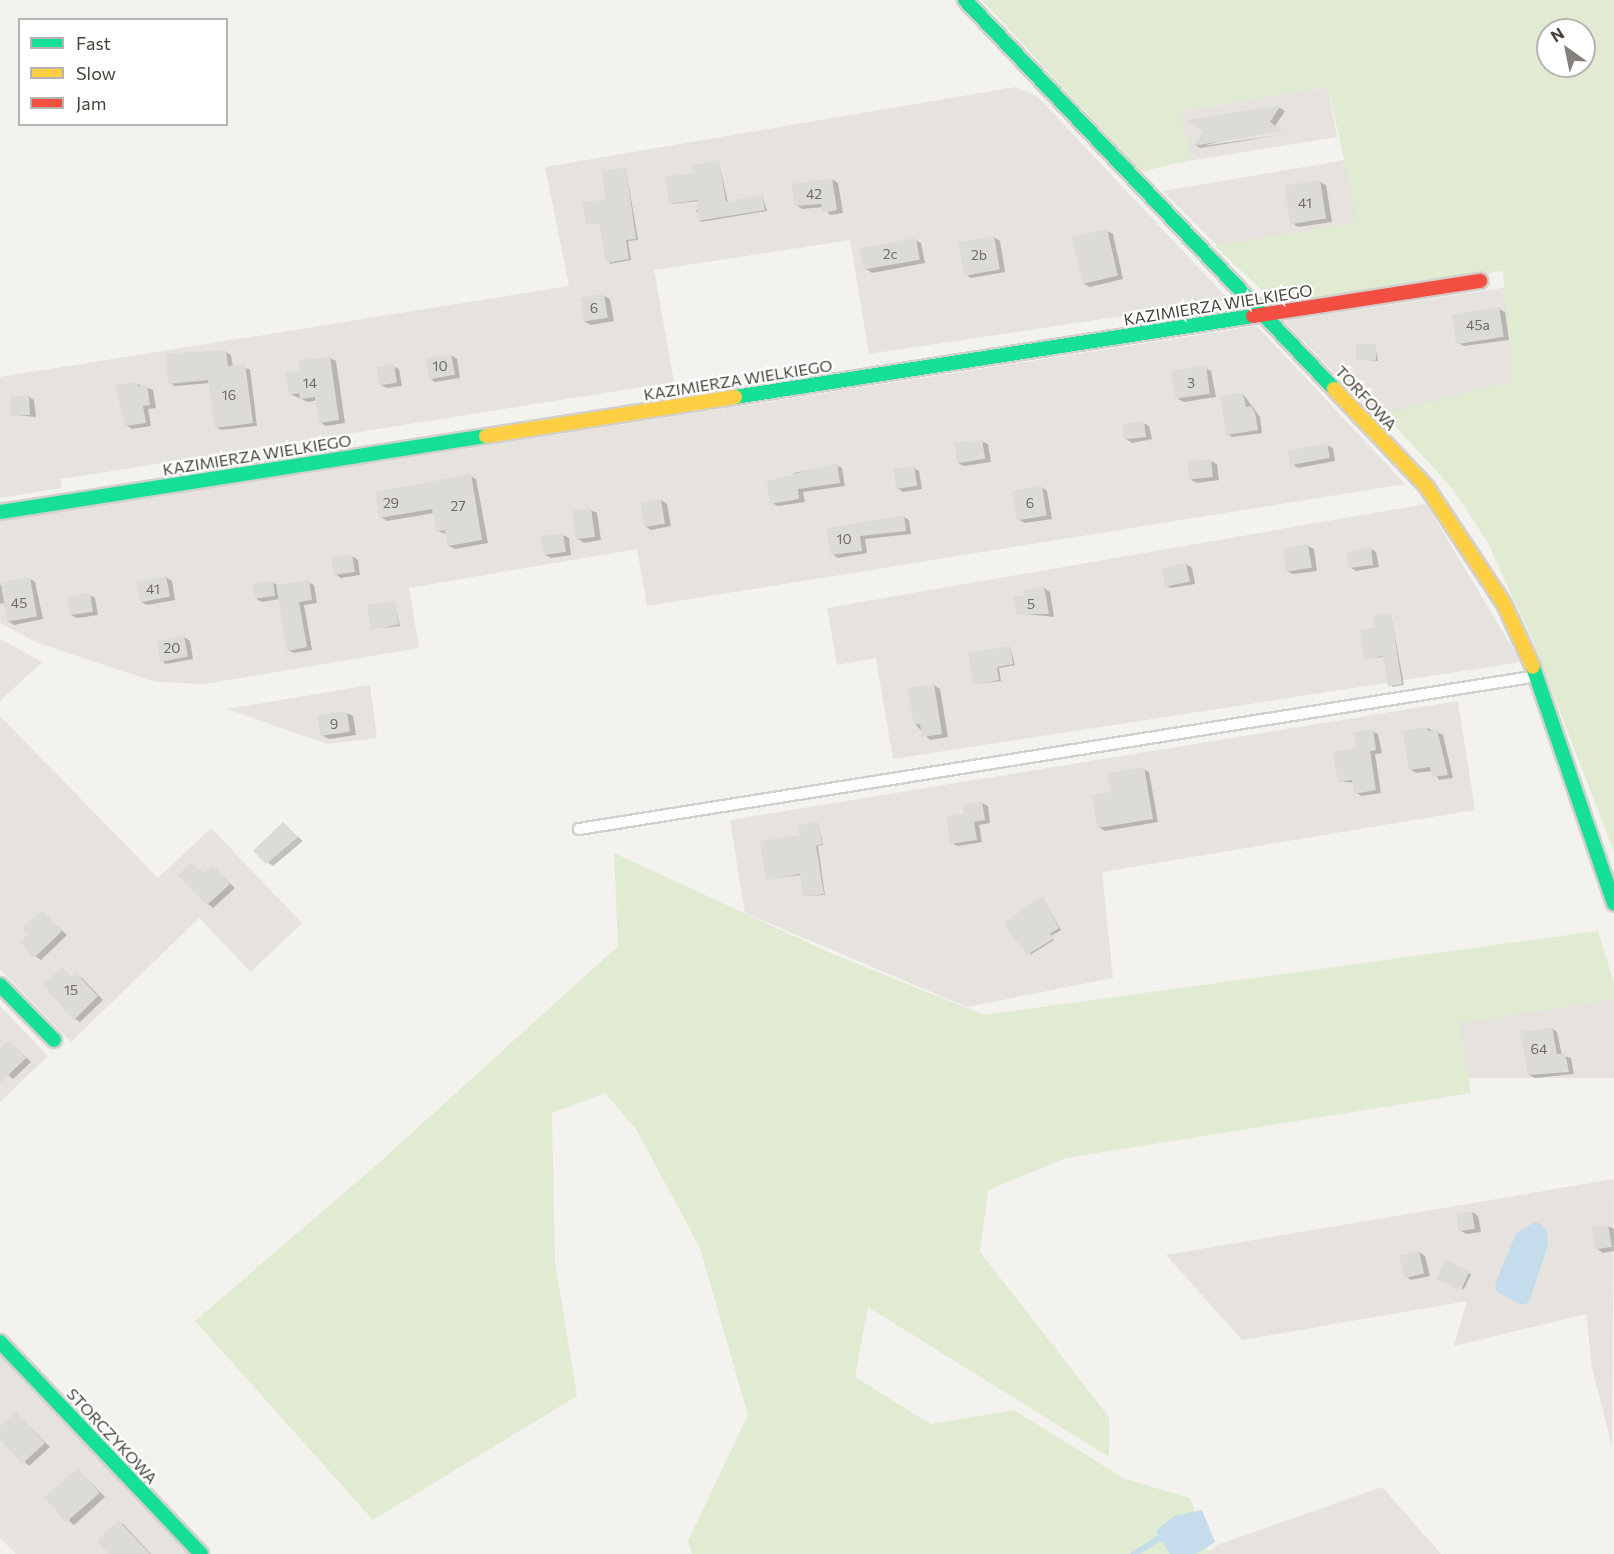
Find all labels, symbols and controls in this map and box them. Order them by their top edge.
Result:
legend [18,18,228,126]
north arrow [1536,18,1596,78]
text: N [1547,23,1567,45]
text: Fast [76,32,111,54]
text: Slow [76,62,116,84]
text: Jam [76,92,106,114]
house number: 42 [806,186,822,202]
house number: 41 [1298,195,1312,211]
house number: 2c [883,246,897,262]
house number: 2b [971,247,987,263]
street label: KAZIMIERZA WIELKIEGO [1122,281,1314,329]
house number: 6 [590,300,598,316]
house number: 45a [1466,317,1490,333]
street label: KAZIMIERZA WIELKIEGO [642,356,834,404]
house number: 10 [432,358,448,374]
street label: TORFOWA [1331,362,1401,434]
house number: 14 [303,375,317,391]
house number: 3 [1187,375,1195,391]
house number: 16 [222,387,236,403]
street label: KAZIMIERZA WIELKIEGO [161,431,353,479]
house number: 29 [383,495,399,511]
house number: 6 [1026,495,1034,511]
house number: 27 [450,498,466,514]
house number: 10 [836,531,852,547]
house number: 41 [146,581,160,597]
house number: 45 [11,595,27,611]
house number: 5 [1027,596,1035,612]
house number: 20 [164,640,180,656]
house number: 9 [330,716,338,732]
house number: 15 [64,982,78,998]
house number: 64 [1531,1041,1547,1057]
street label: STORCZYKOWA [63,1384,161,1488]

